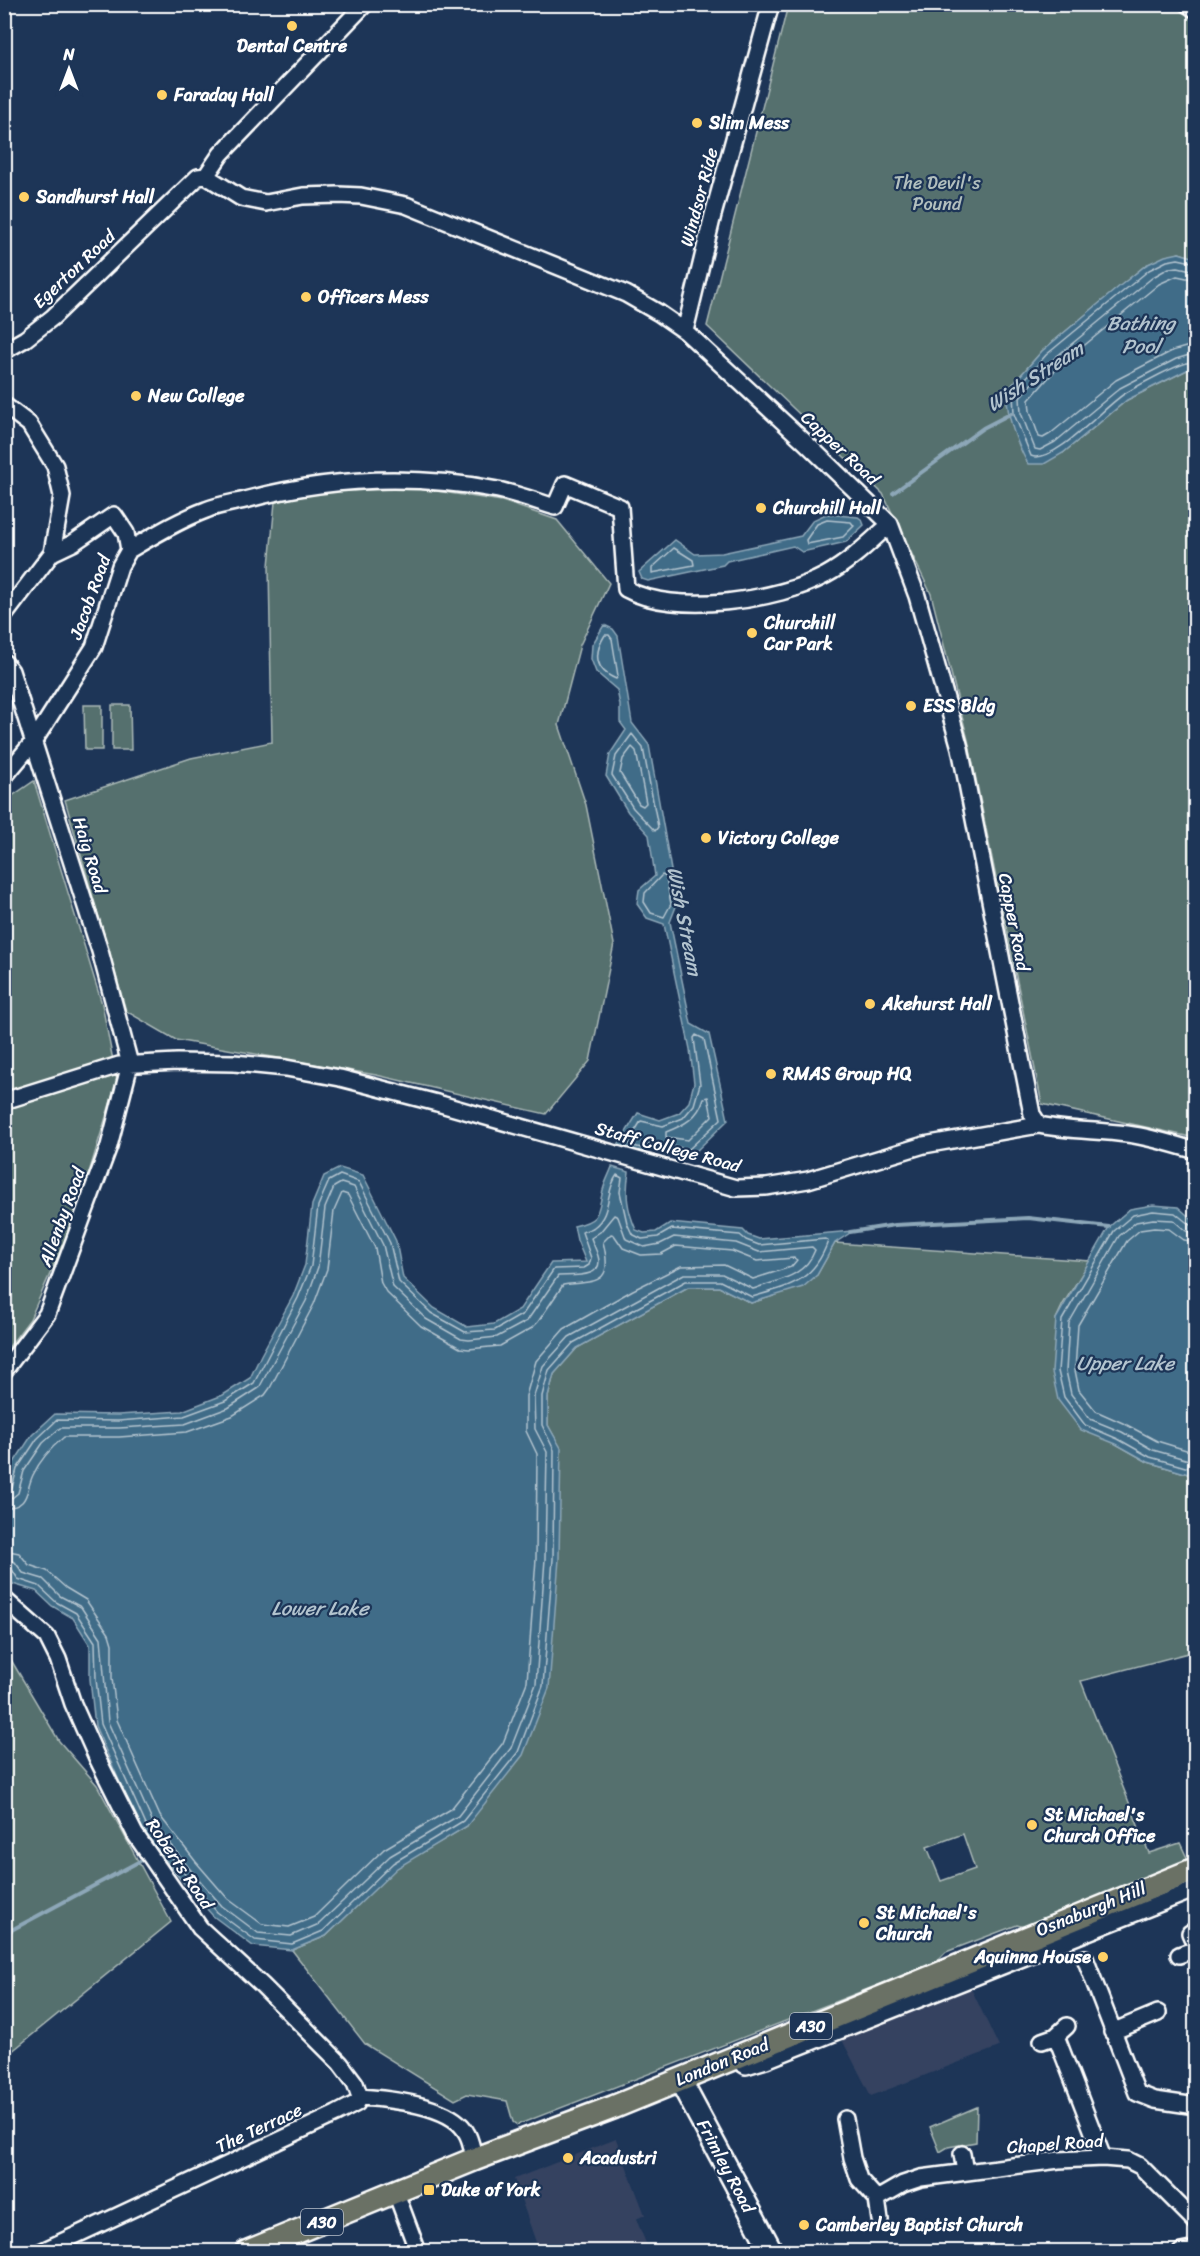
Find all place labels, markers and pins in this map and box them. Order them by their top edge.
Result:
marker: Dental Centre [285,19,299,33]
place label: Dental Centre [237,30,348,62]
place label: Faraday Hall [173,79,275,111]
marker: Faraday Hall [155,88,169,102]
place label: Slim Mess [708,107,790,139]
marker: Slim Mess [690,116,704,130]
place label: Sandhurst Hall [35,181,155,213]
marker: Sandhurst Hall [17,190,31,204]
place label: Officers Mess [318,281,429,313]
marker: Officers Mess [299,290,313,304]
place label: New College [147,380,245,412]
marker: New College [129,389,143,403]
place label: Churchill Hall [772,492,882,524]
marker: Churchill Hall [754,501,768,515]
place label: Churchill Car Park [763,607,836,660]
marker: Churchill Car Park [745,626,759,640]
place label: ESS Bldg [923,690,996,722]
marker: ESS Bldg [904,699,918,713]
place label: Victory College [718,822,840,854]
marker: Victory College [699,831,713,845]
place label: Akehurst Hall [881,988,993,1020]
marker: Akehurst Hall [863,997,877,1011]
place label: RMAS Group HQ [782,1058,912,1090]
marker: RMAS Group HQ [764,1067,778,1081]
place label: St Michael's Church Office [1043,1799,1156,1852]
marker: St Michael's Church Office [1025,1818,1039,1832]
place label: St Michael's Church [875,1897,977,1950]
marker: St Michael's Church [857,1916,871,1930]
place label: Aquinna House [973,1941,1091,1973]
marker: Aquinna House [1096,1950,1110,1964]
place label: Acadustri [579,2142,658,2174]
marker: Acadustri [561,2151,575,2165]
place label: Duke of York [441,2174,541,2206]
marker: Duke of York [422,2183,436,2197]
place label: Camberley Baptist Church [815,2209,1024,2241]
marker: Camberley Baptist Church [797,2218,811,2232]

